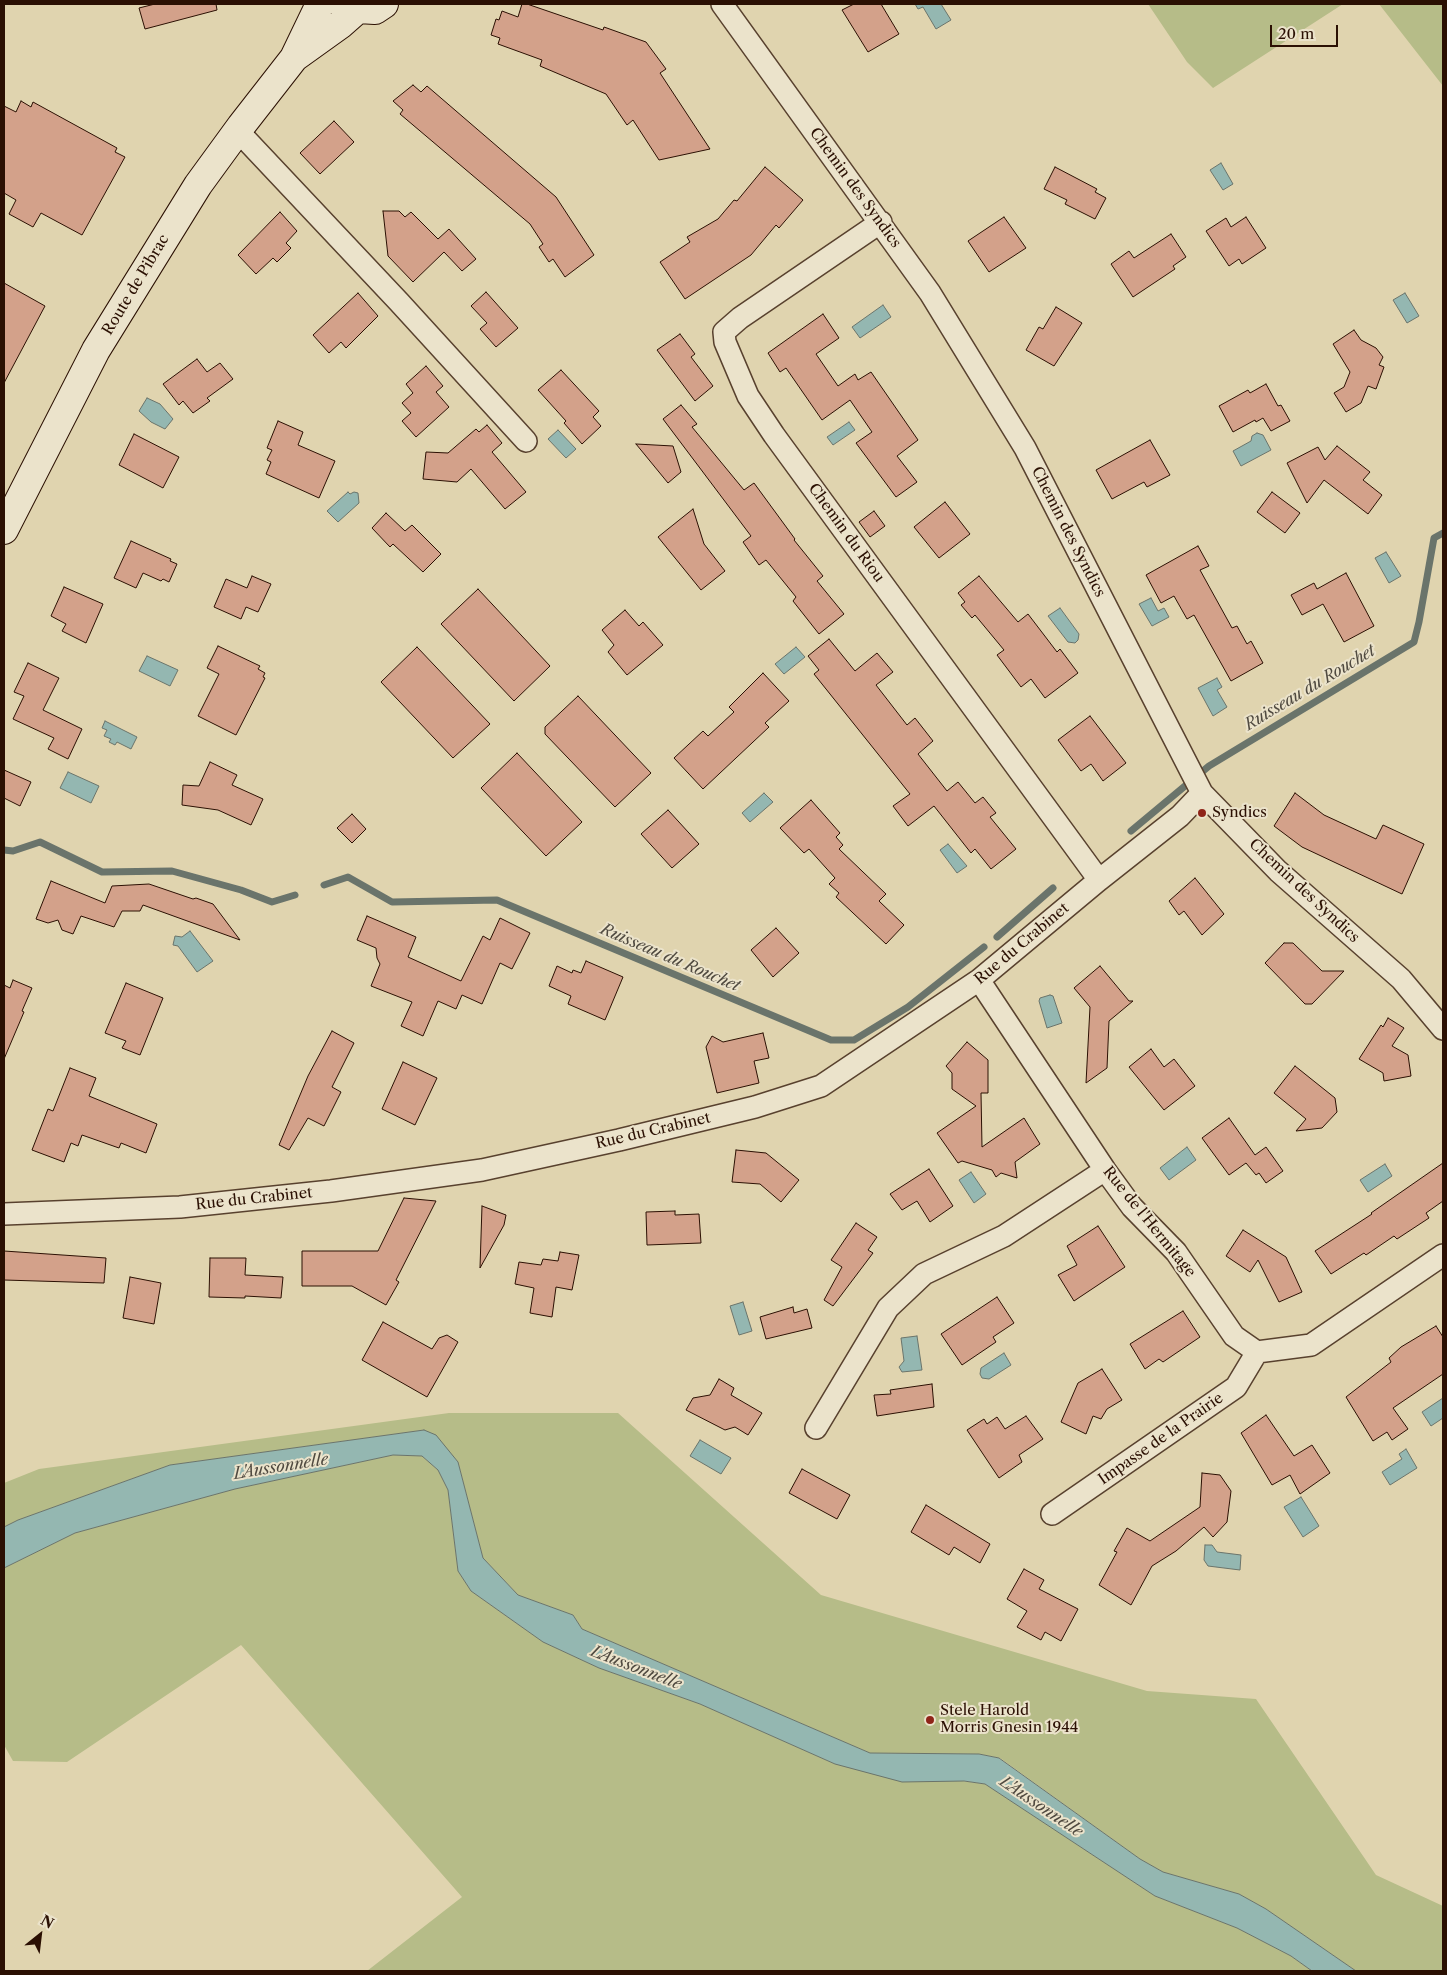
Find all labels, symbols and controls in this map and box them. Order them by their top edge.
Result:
scale bar [1272,15,1340,47]
text: 20 m [1278,24,1314,43]
street label: Chemin des Syndics [805,124,905,252]
street label: Route de Pibrac [99,231,173,339]
street label: Chemin des Syndics [1027,464,1109,600]
street label: Chemin du Riou [804,480,888,586]
water label: Ruisseau du Rouchet [1241,641,1379,735]
place label: Syndics [1212,804,1267,822]
marker: Syndics [1196,807,1208,819]
street label: Chemin des Syndics [1245,835,1363,947]
street label: Rue du Crabinet [971,899,1073,989]
water label: Ruisseau du Rouchet [598,920,742,996]
street label: Rue du Crabinet [594,1109,712,1153]
street label: Rue de l'Hermitage [1099,1163,1199,1281]
street label: Rue du Crabinet [195,1184,313,1214]
street label: Impasse de la Prairie [1095,1389,1227,1489]
water label: L'Aussonnelle [232,1450,330,1484]
water label: L'Aussonnelle [588,1642,684,1694]
place label: Stele Harold Morris Gnesin 1944 [940,1702,1079,1737]
marker: Stele Harold Morris Gnesin 1944 [924,1714,936,1726]
water label: L'Aussonnelle [996,1772,1086,1842]
north arrow [15,1910,65,1960]
text: N [38,1911,57,1933]

